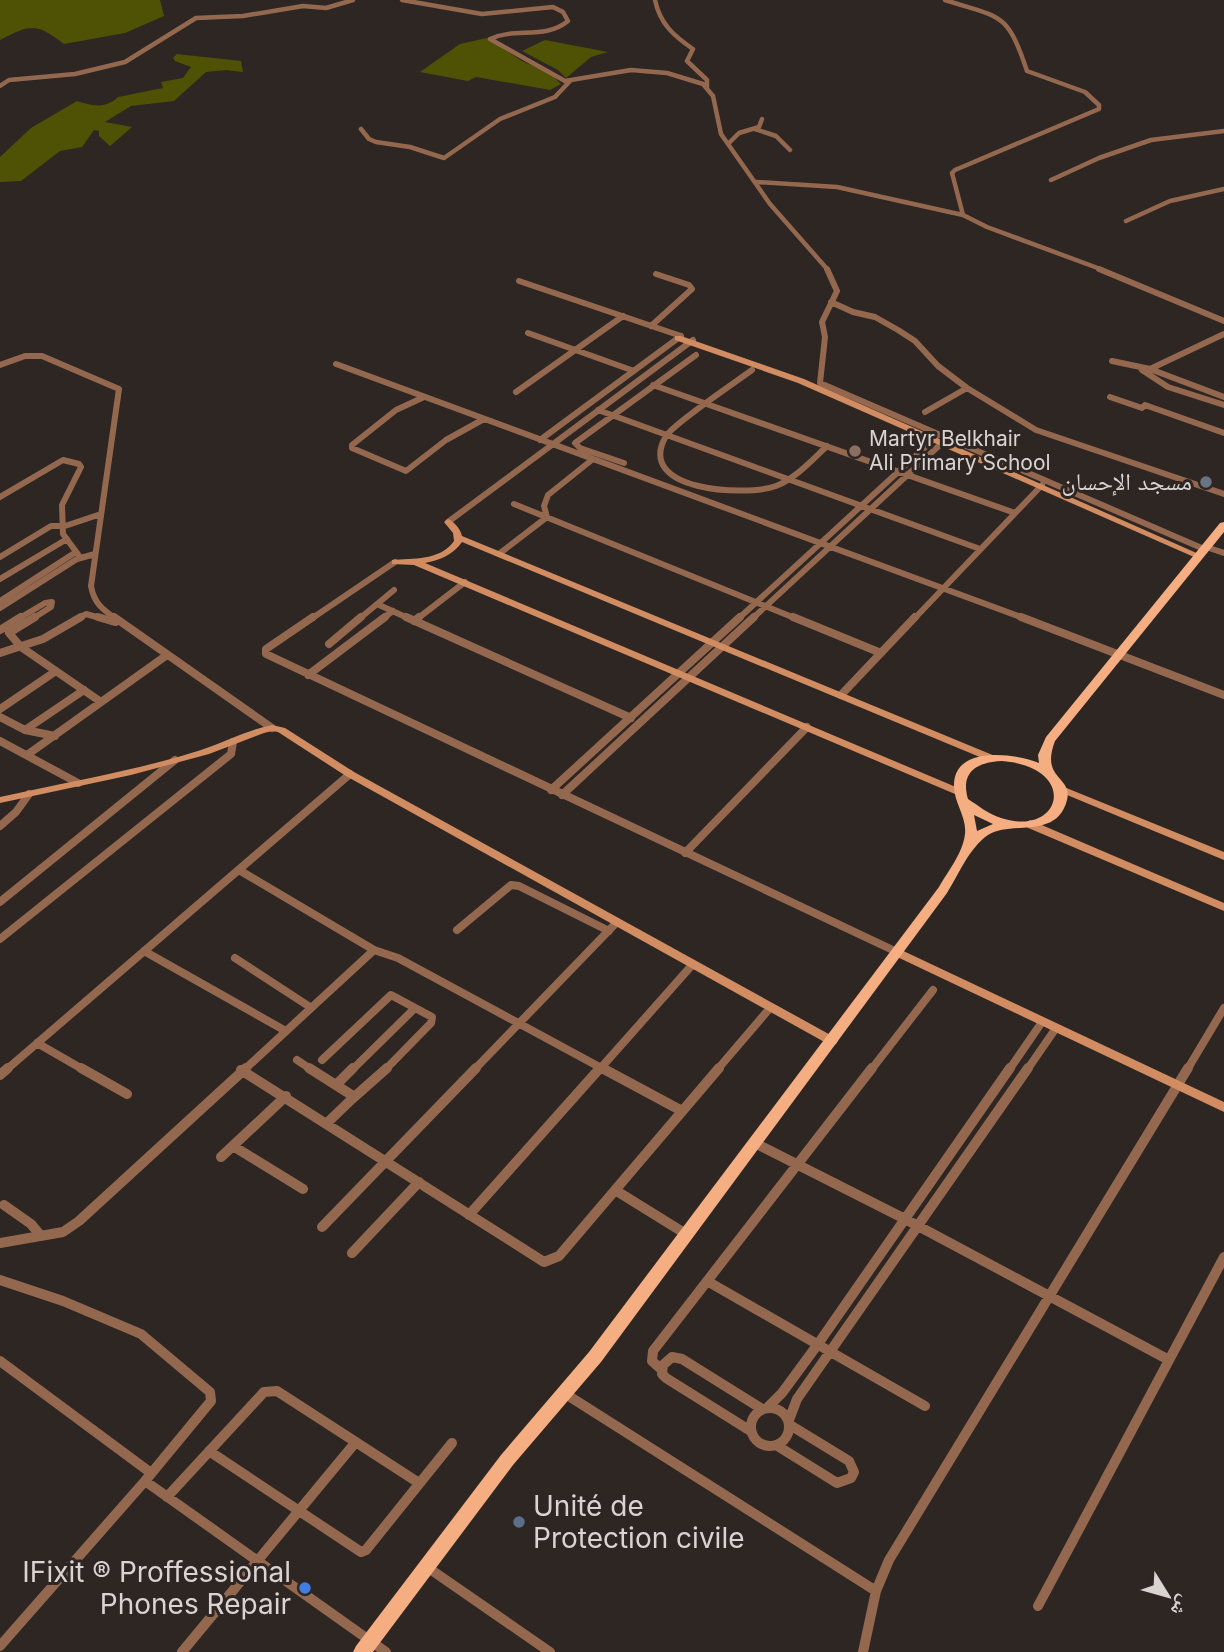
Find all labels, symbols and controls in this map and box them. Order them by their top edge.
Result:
place label: Martyr Belkhair Ali Primary School [869,426,1051,475]
marker: Martyr Belkhair Ali Primary School [847,443,863,459]
place label: مسجد الإحسان [1062,467,1192,496]
marker: مسجد الإحسان [1198,474,1214,490]
place label: Unité de Protection civile [533,1489,745,1555]
marker: Unité de Protection civile [511,1514,527,1530]
place label: IFixit ® Proffessional Phones Repair [22,1555,291,1621]
north arrow [1133,1561,1203,1631]
marker: IFixit ® Proffessional Phones Repair [297,1580,313,1596]
text: ش [1166,1591,1196,1621]

